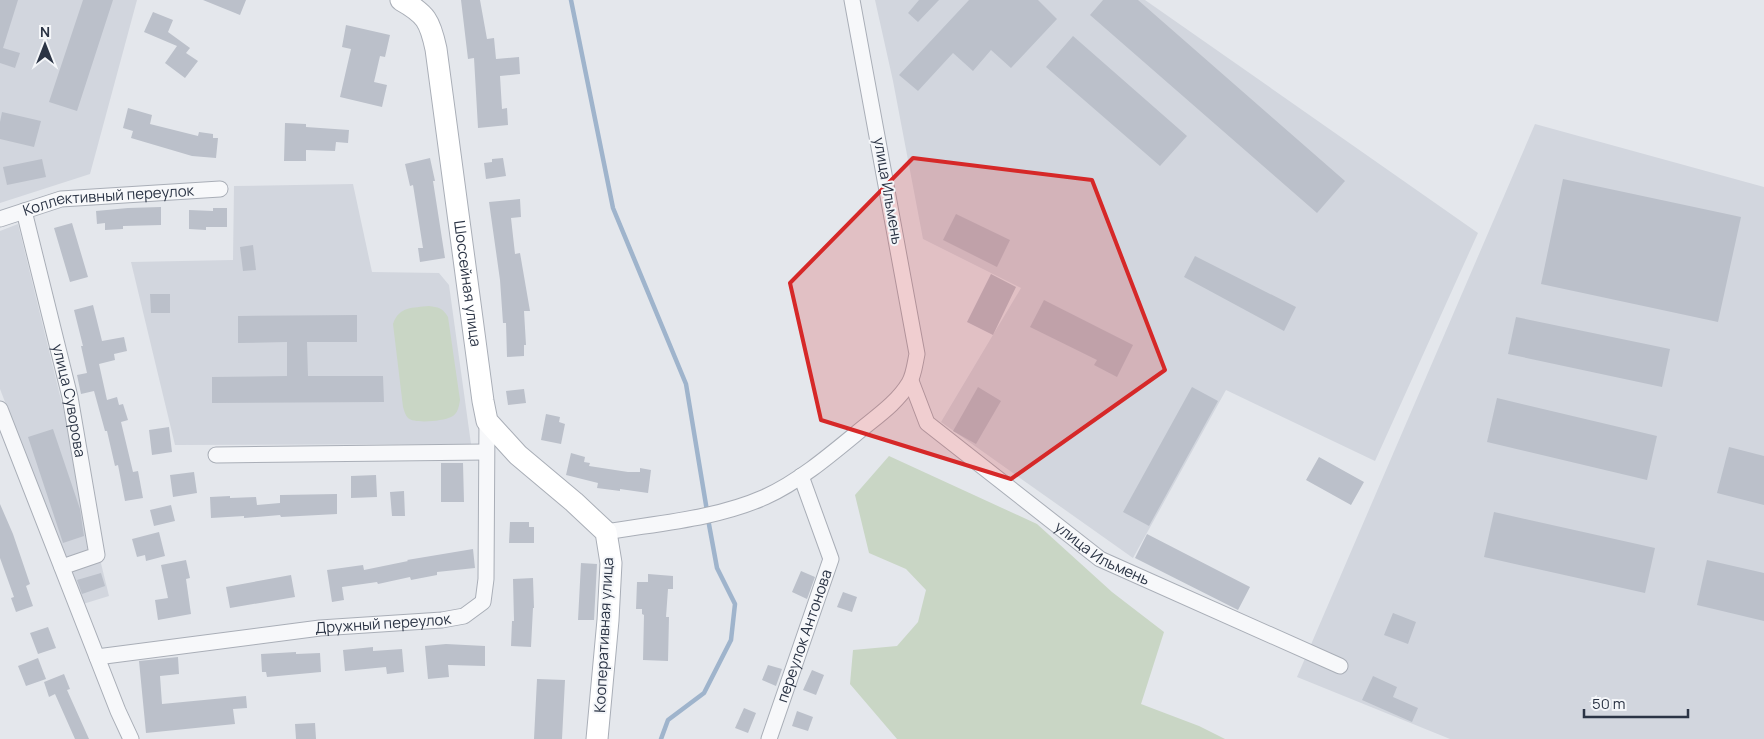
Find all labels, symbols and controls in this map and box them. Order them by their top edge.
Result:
north arrow [20,20,70,70]
text: N [40,22,50,41]
street label: улица Ильмень [869,136,908,246]
street label: Коллективный переулок [20,180,195,221]
street label: Шоссейная улица [449,219,487,348]
street label: улица Суворова [47,342,91,459]
street label: улица Ильмень [1050,516,1153,590]
street label: Кооперативная улица [589,557,618,713]
street label: переулок Антонова [771,567,837,705]
street label: Дружный переулок [314,607,453,638]
scale bar [1584,686,1688,718]
text: 50 m [1592,693,1626,714]

